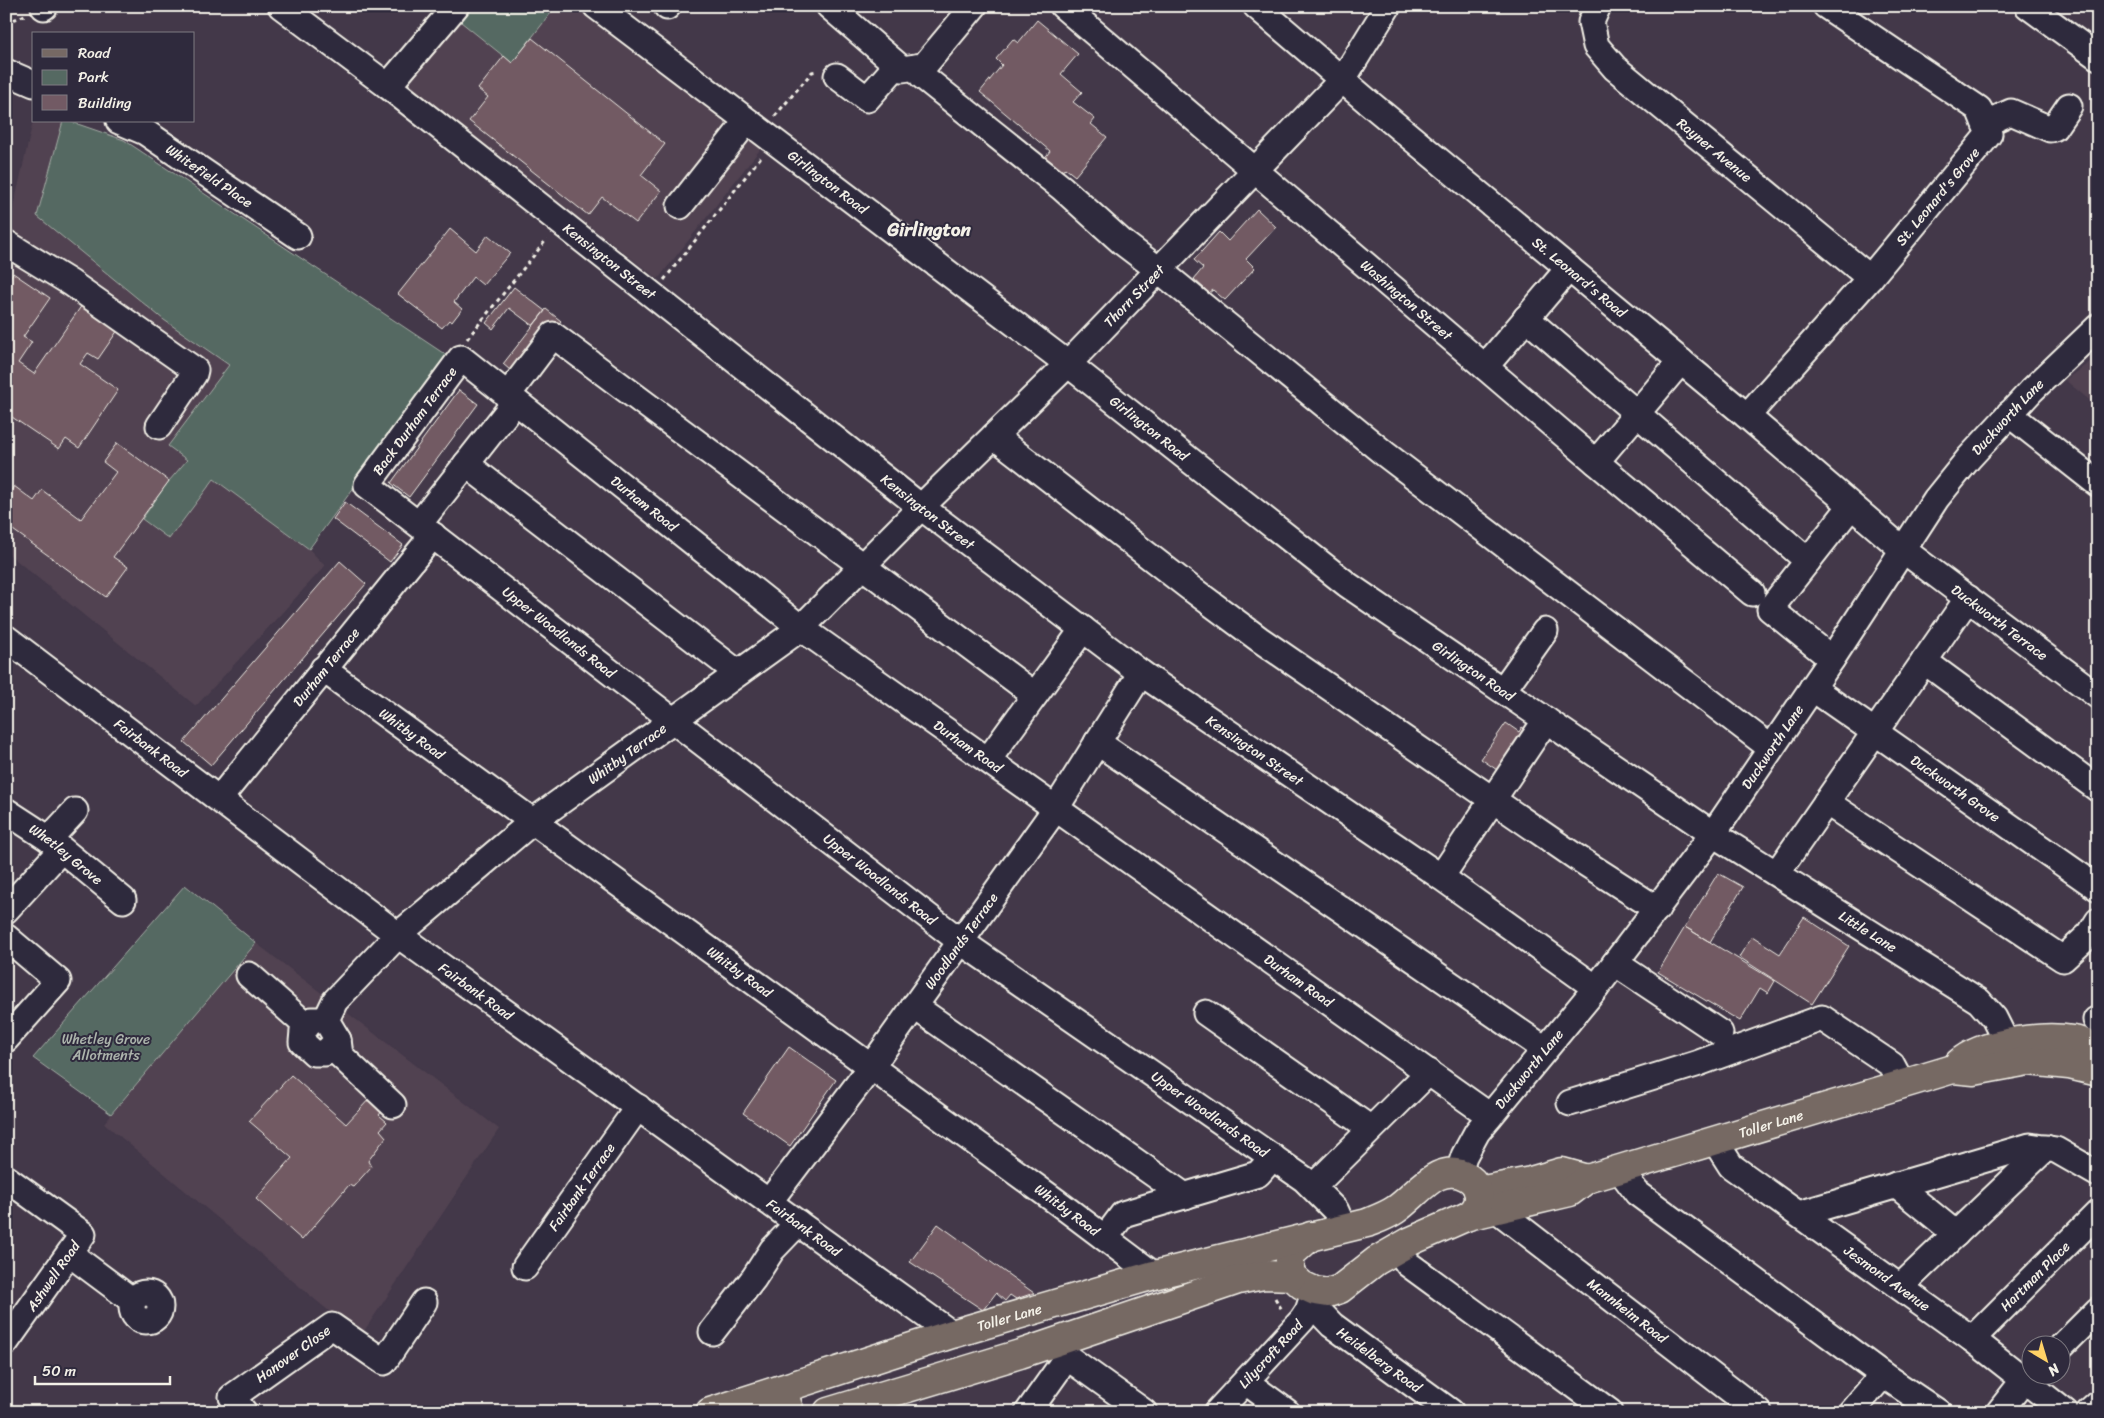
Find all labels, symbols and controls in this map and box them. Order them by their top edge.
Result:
legend [32,32,195,122]
text: Road [78,40,111,66]
text: Park [78,64,109,90]
text: Building [78,90,132,116]
street label: Rayner Avenue [1671,112,1758,189]
street label: Whitefield Place [160,137,258,215]
street label: St. Leonard's Grove [1890,142,1986,251]
street label: Girlington Road [782,144,874,222]
district label: Girlington [886,213,971,246]
street label: Kensington Street [557,217,663,307]
street label: St. Leonard's Road [1526,231,1633,325]
street label: Washington Street [1354,253,1459,348]
street label: Thorn Street [1098,258,1172,333]
street label: Back Durham Terrace [366,361,464,481]
street label: Duckworth Lane [1965,372,2050,461]
street label: Girlington Road [1104,389,1195,469]
street label: Kensington Street [875,468,981,557]
street label: Durham Road [605,469,684,540]
street label: Duckworth Terrace [1945,578,2053,667]
street label: Upper Woodlands Road [496,580,622,686]
street label: Durham Terrace [286,622,367,713]
street label: Girlington Road [1427,634,1521,709]
street label: Duckworth Lane [1735,699,1811,795]
street label: Whitby Road [373,701,451,768]
street label: Kensington Street [1201,709,1309,794]
street label: Fairbank Road [108,712,194,786]
street label: Durham Road [928,713,1009,781]
street label: Whitby Terrace [582,717,672,791]
street label: Duckworth Grove [1905,748,2005,829]
street label: Whetley Grove [24,817,108,892]
street label: Upper Woodlands Road [817,827,943,933]
street label: Woodlands Terrace [918,887,1005,995]
street label: Little Lane [1834,904,1902,960]
street label: Whitby Road [701,939,779,1006]
street label: Durham Road [1258,947,1340,1015]
street label: Fairbank Road [433,956,520,1028]
street label: Duckworth Lane [1489,1023,1570,1115]
park label: Whetley Grove Allotments [62,1027,150,1068]
street label: Upper Woodlands Road [1146,1064,1275,1165]
street label: Toller Lane [1736,1103,1806,1146]
street label: Fairbank Terrace [542,1138,622,1237]
street label: Whitby Road [1029,1177,1106,1244]
street label: Fairbank Road [761,1192,848,1264]
street label: Ashwell Road [19,1234,88,1318]
street label: Hartman Place [1994,1235,2076,1318]
street label: Jesmond Avenue [1838,1238,1935,1318]
street label: Mannheim Road [1581,1271,1674,1351]
street label: Toller Lane [974,1296,1045,1339]
street label: Lilycroft Road [1232,1313,1311,1395]
street label: Hanover Close [250,1318,336,1390]
street label: Heidelberg Road [1331,1320,1428,1401]
north arrow [2022,1336,2072,1386]
scale bar [35,1353,170,1385]
text: N [2042,1356,2066,1383]
text: 50 m [42,1358,77,1384]

